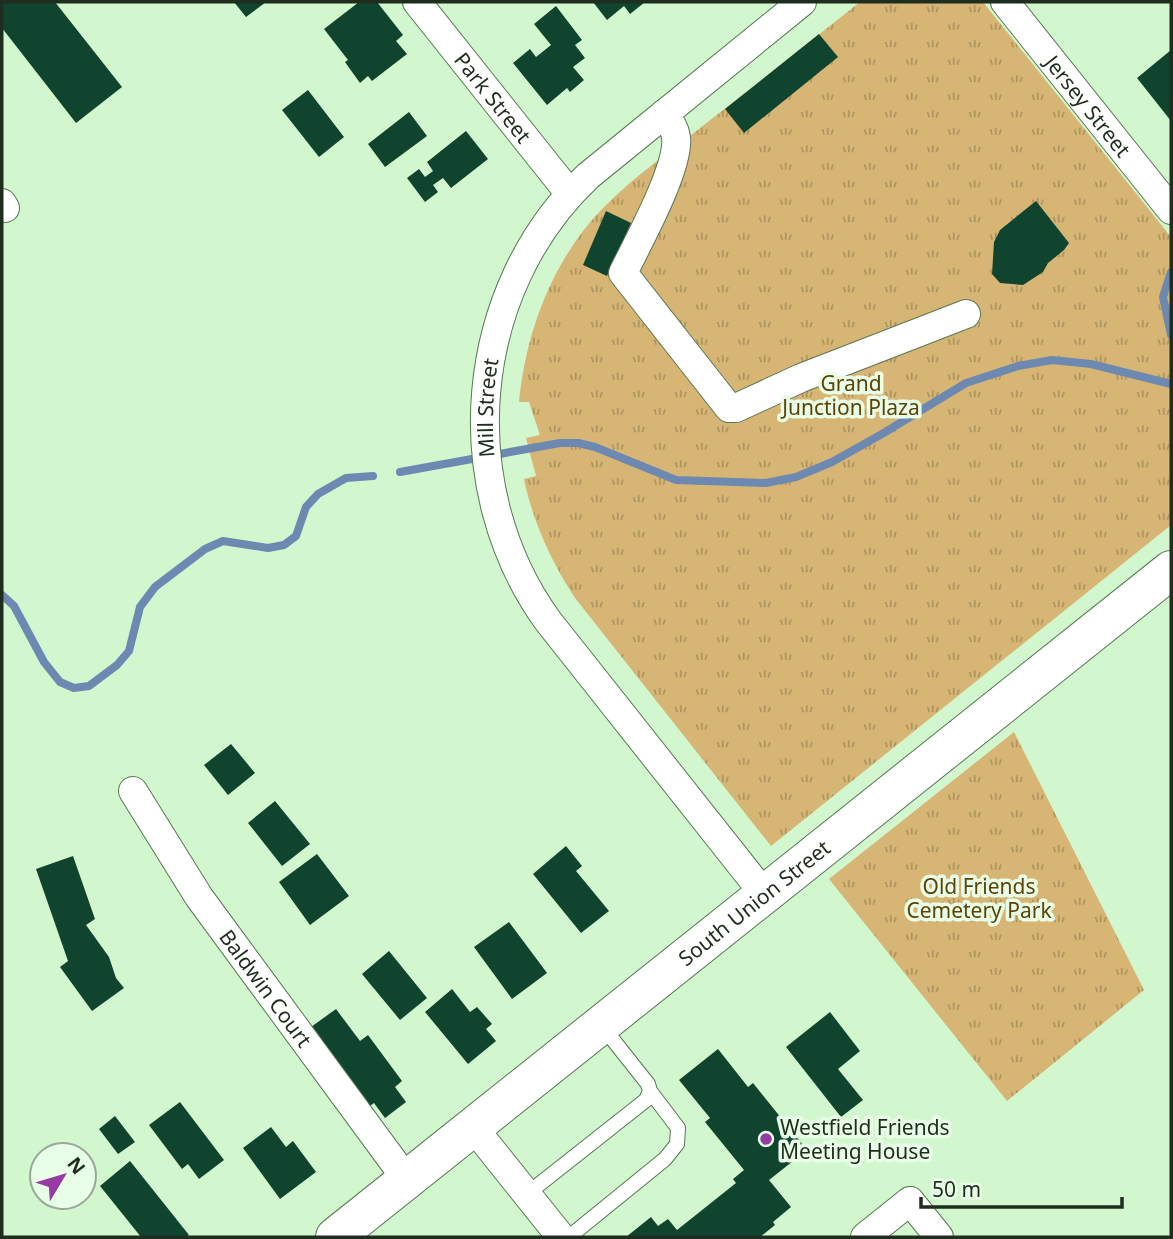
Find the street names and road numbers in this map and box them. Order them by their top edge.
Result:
street label: Park Street [448,46,538,149]
street label: Jersey Street [1038,48,1137,163]
street label: Mill Street [471,355,505,458]
street label: South Union Street [672,833,836,972]
street label: Baldwin Court [213,924,319,1053]

